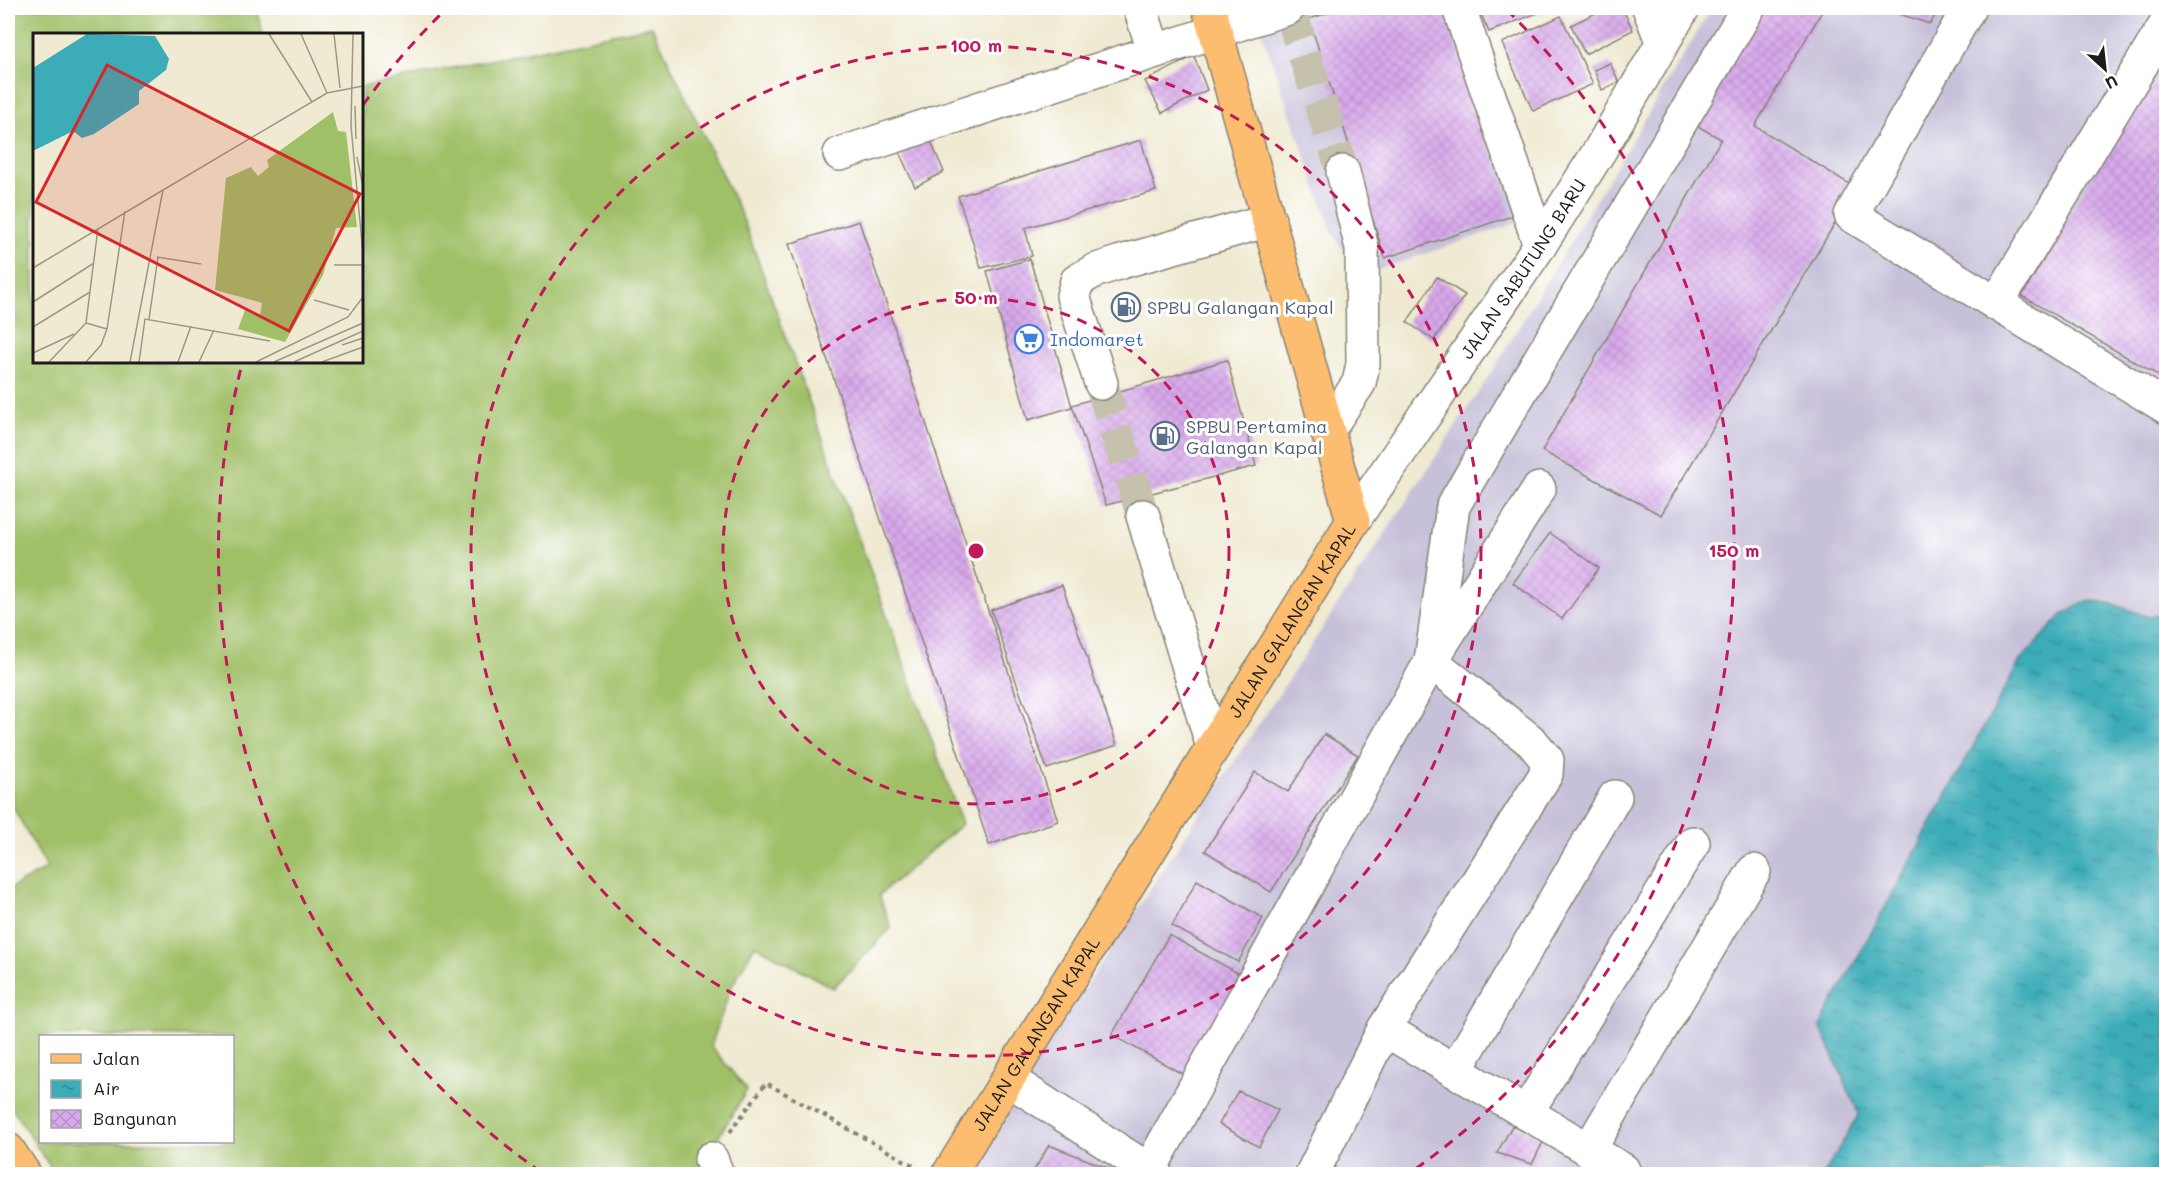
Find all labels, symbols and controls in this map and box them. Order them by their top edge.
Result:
inset map [33,33,363,363]
text: 100 m [950,33,1002,57]
north arrow [2075,39,2135,99]
text: U [2102,71,2122,95]
street label: JALAN SABUTUNG BARU [1454,174,1591,363]
text: 50 m [955,285,997,309]
fuel station icon: SPBU Galangan Kapal [1110,291,1142,323]
place label: SPBU Galangan Kapal [1147,295,1334,319]
supermarket icon: Indomaret [1013,323,1045,355]
place label: Indomaret [1050,327,1144,351]
place label: SPBU Pertamina Galangan Kapal [1186,414,1327,459]
fuel station icon: SPBU Pertamina Galangan Kapal [1149,420,1181,452]
street label: JALAN GALANGAN KAPAL [1222,518,1361,722]
text: 150 m [1709,538,1759,562]
centre of rings [966,541,986,561]
street label: JALAN GALANGAN KAPAL [967,932,1105,1135]
legend [39,1035,234,1143]
text: Jalan [93,1046,140,1070]
text: Air [93,1076,120,1100]
text: Bangunan [93,1106,177,1130]

